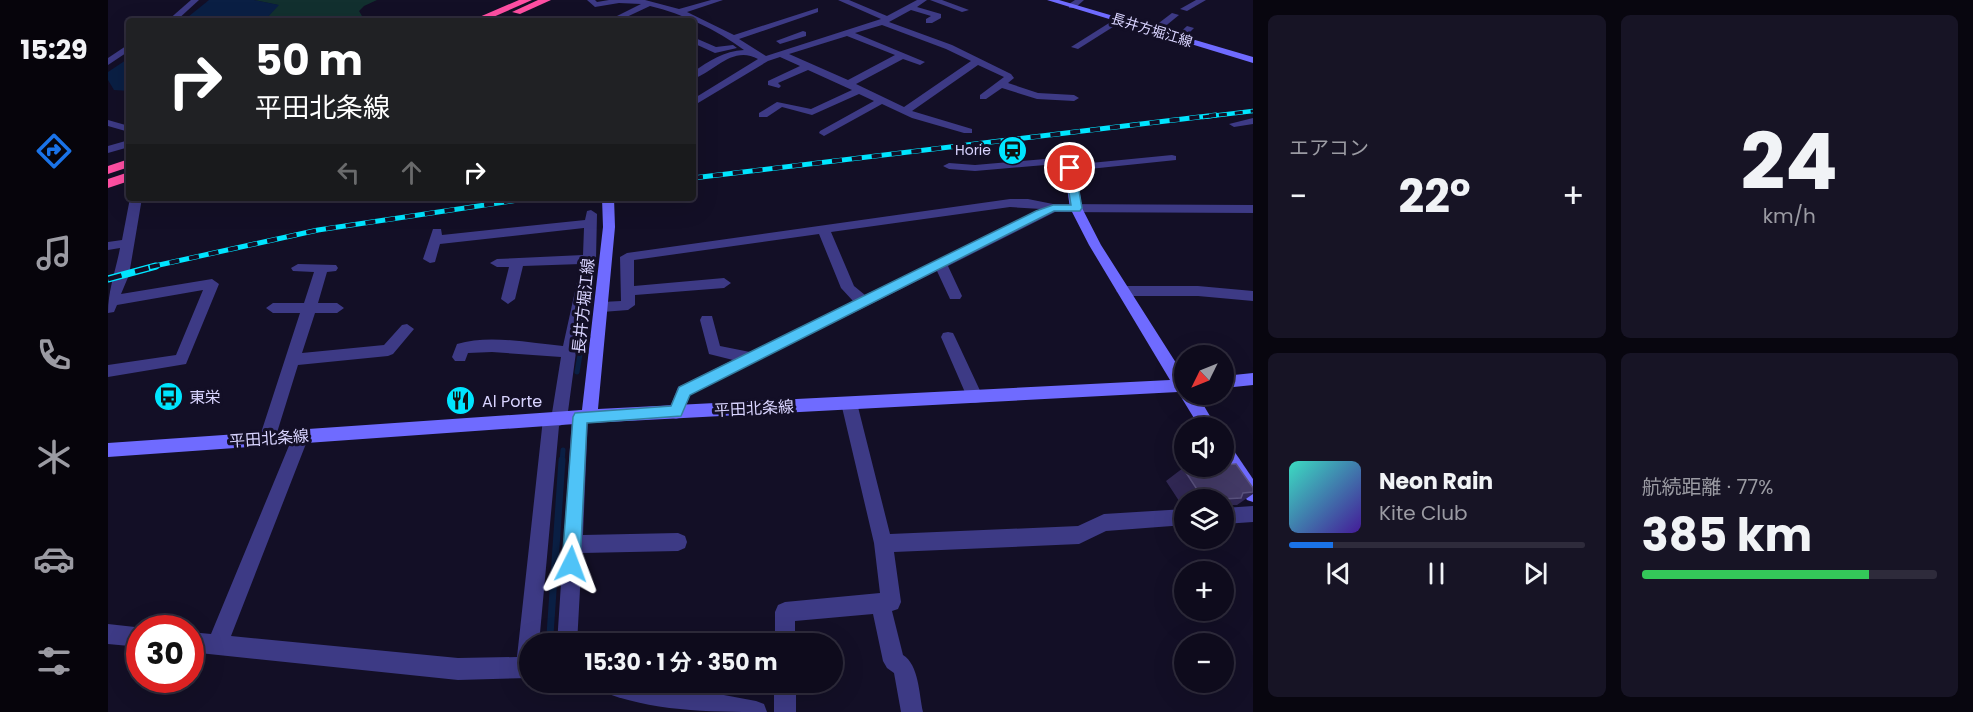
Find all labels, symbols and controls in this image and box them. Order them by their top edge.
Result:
street label: 長井方堀江線 [1109,8,1195,52]
text: 15:29 [20,31,88,68]
text: 50 m [255,31,363,90]
icon: right [156,42,234,120]
text: 平田北条線 [255,89,390,126]
text: 24 [1741,107,1838,216]
icon: directions [33,130,75,172]
station icon: Horie [996,134,1028,166]
text: エアコン [1289,134,1369,162]
place label: Horie [955,140,991,160]
pin [1044,142,1095,193]
icon: arrive [1053,151,1086,184]
icon: left [332,156,365,189]
icon: ahead [395,156,428,189]
icon: right [458,156,491,189]
text: 22° [1398,165,1471,228]
text: − [1289,173,1307,220]
text: + [1562,173,1585,220]
text: km/h [1763,202,1816,230]
icon: music [33,232,75,274]
street label: 長井方堀江線 [567,257,600,355]
icon: phone [33,334,75,376]
north arrow [1174,345,1234,405]
map controls [1174,345,1234,693]
bus stop icon: 東栄 [152,381,184,413]
restaurant icon: Al Porte [445,385,477,417]
place label: 東栄 [189,386,221,409]
place label: Al Porte [482,390,542,413]
street label: 平田北条線 [713,395,795,422]
button: sound [1174,417,1234,477]
street label: 平田北条線 [228,424,310,453]
icon: climate [33,436,75,478]
text: Neon Rain [1379,466,1493,497]
text: 航続距離 · 77% [1642,473,1773,501]
button: layers [1174,489,1234,549]
text: Kite Club [1379,499,1468,527]
text: 385 km [1642,504,1812,567]
position arrow [539,532,603,596]
icon: car [33,538,75,580]
icon: previous [1322,557,1355,590]
icon: pause [1420,557,1453,590]
icon: next [1519,557,1552,590]
button: + [1174,561,1234,621]
speed limit sign: 30 [126,615,204,693]
button: − [1174,633,1234,693]
icon: filters [33,640,75,682]
text: 15:30 · 1 分 · 350 m [584,647,778,678]

